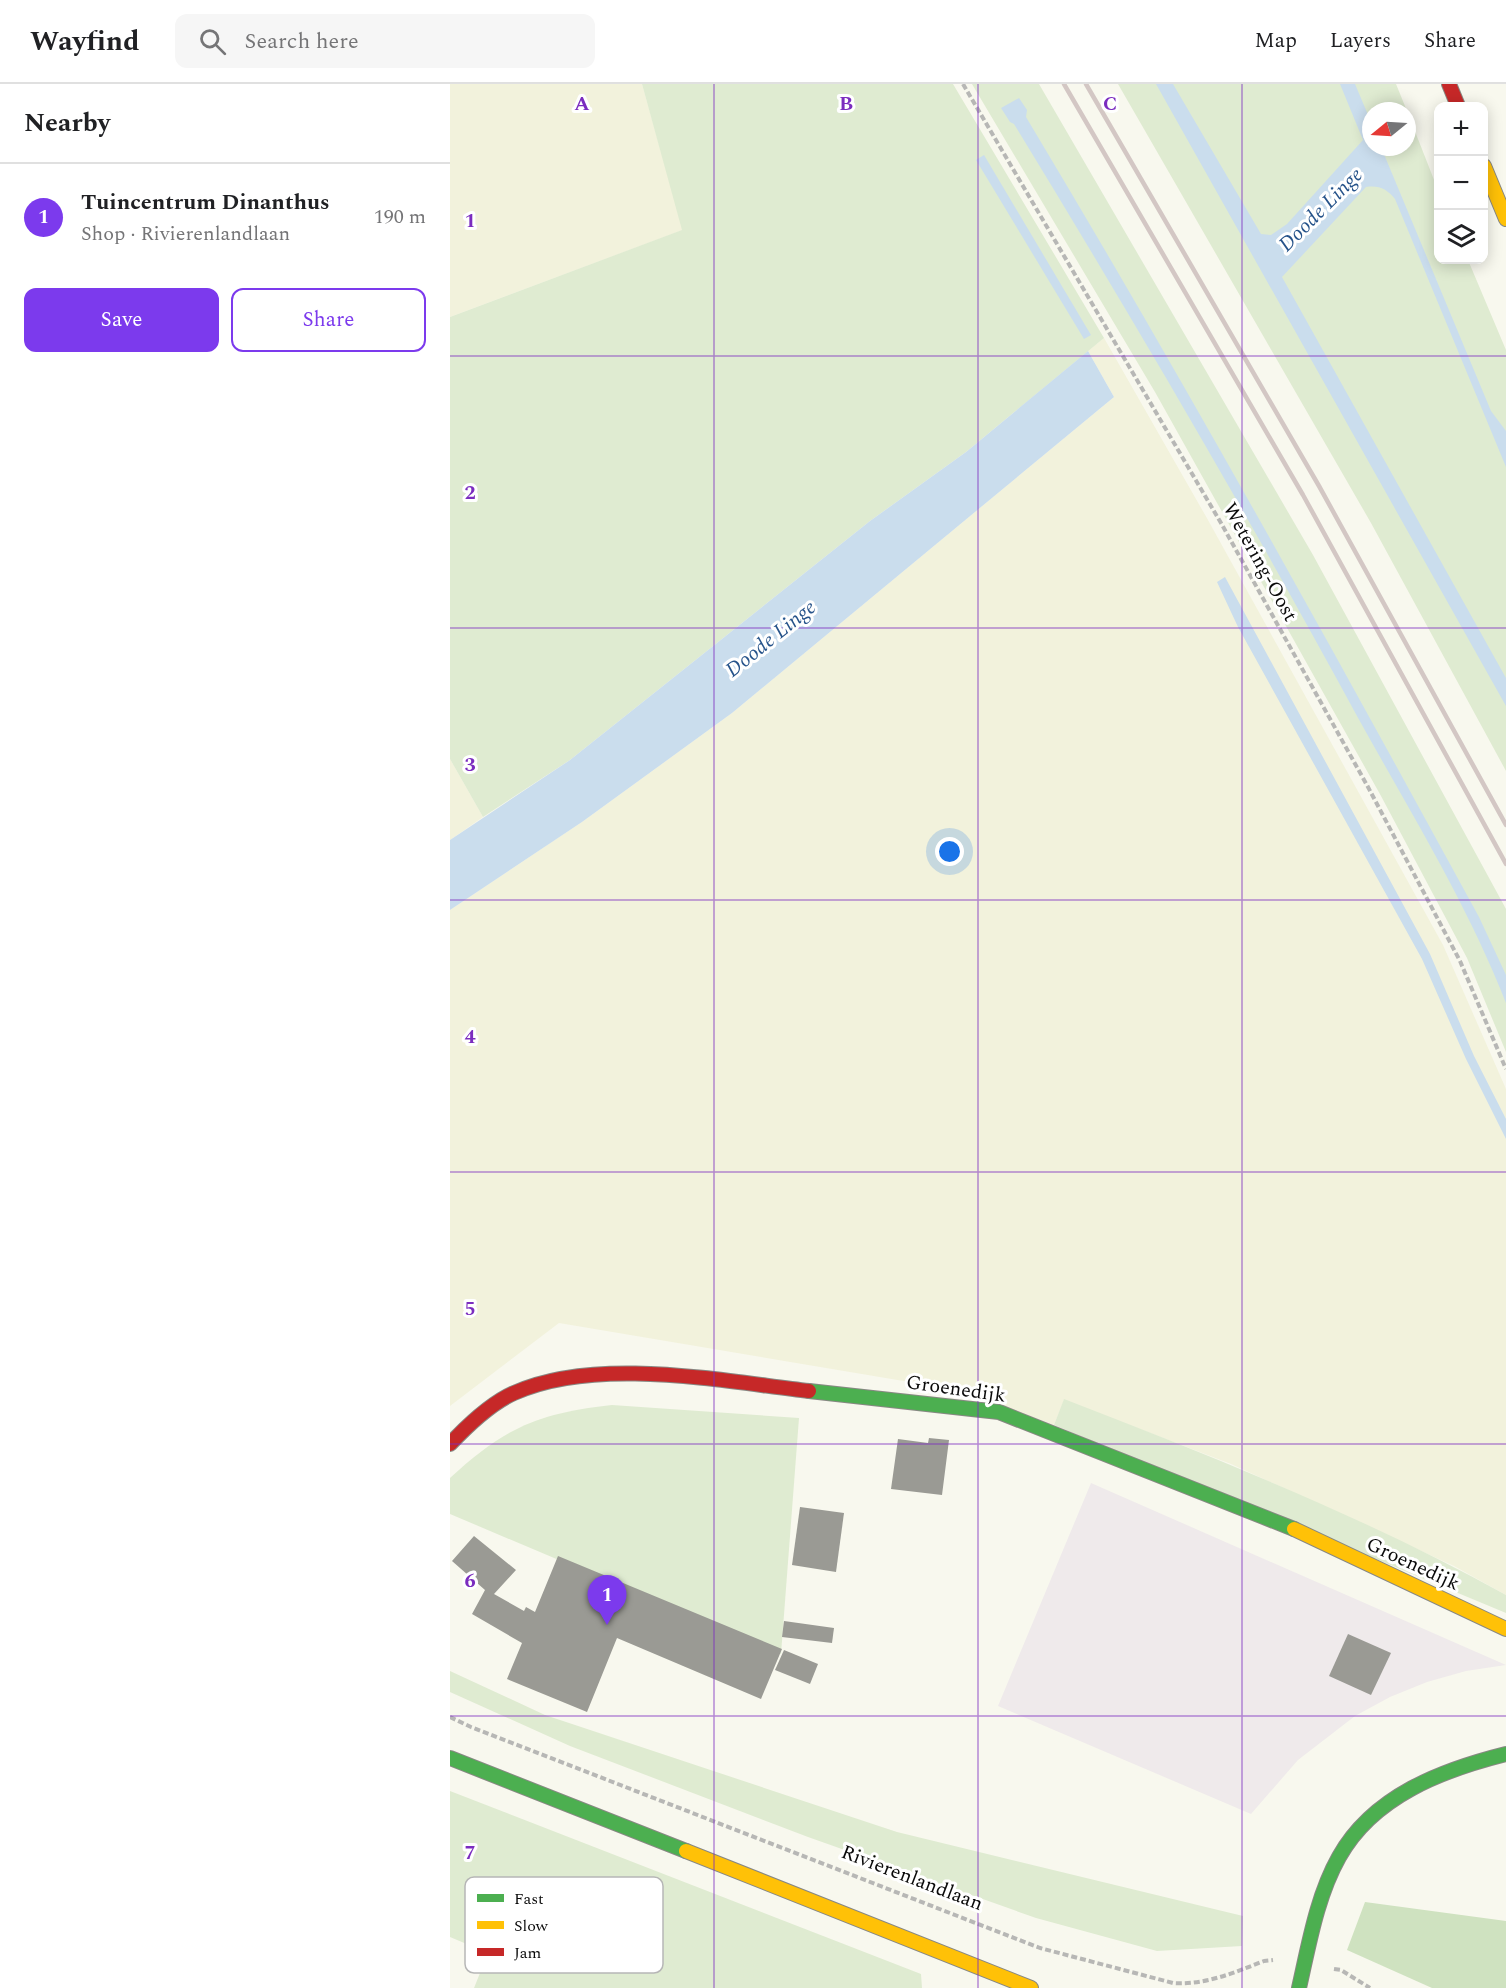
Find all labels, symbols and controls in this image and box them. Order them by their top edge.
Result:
search box [175,14,595,68]
text: Wayfind [30,20,139,63]
icon: search [196,25,229,58]
text: Search here [244,25,359,58]
text: Map [1255,25,1297,57]
text: Layers [1330,25,1391,57]
text: Share [1424,25,1476,57]
text: A [574,89,590,119]
text: B [839,89,853,119]
text: C [1103,89,1117,119]
north arrow [1362,102,1416,156]
map controls [1434,102,1488,264]
button: + [1434,102,1488,156]
text: Nearby [24,103,110,143]
button: − [1434,156,1488,210]
water label: Doode Linge [1271,160,1371,260]
text: Tuincentrum Dinanthus [81,186,330,219]
text: 1 [38,202,49,232]
text: 190 m [374,202,426,232]
text: 1 [464,206,476,236]
button: layers [1434,210,1488,264]
text: Shop · Rivierenlandlaan [81,219,290,249]
button: Save [24,288,219,352]
button: Share [231,288,426,352]
text: 2 [464,478,476,508]
street label: Wetering-Oost [1215,497,1305,627]
water label: Doode Linge [719,592,823,686]
text: 3 [464,750,476,780]
your location [935,837,964,866]
text: 4 [464,1022,476,1052]
text: 5 [464,1294,476,1324]
street label: Groenedijk [904,1367,1008,1411]
street label: Groenedijk [1361,1529,1465,1599]
text: 6 [464,1566,476,1596]
pin: 1 [588,1576,626,1625]
street label: Rivierenlandlaan [837,1837,987,1919]
text: 7 [464,1838,476,1868]
legend [465,1877,663,1973]
text: Fast [514,1887,544,1911]
text: Slow [514,1914,549,1938]
text: Jam [514,1941,542,1965]

